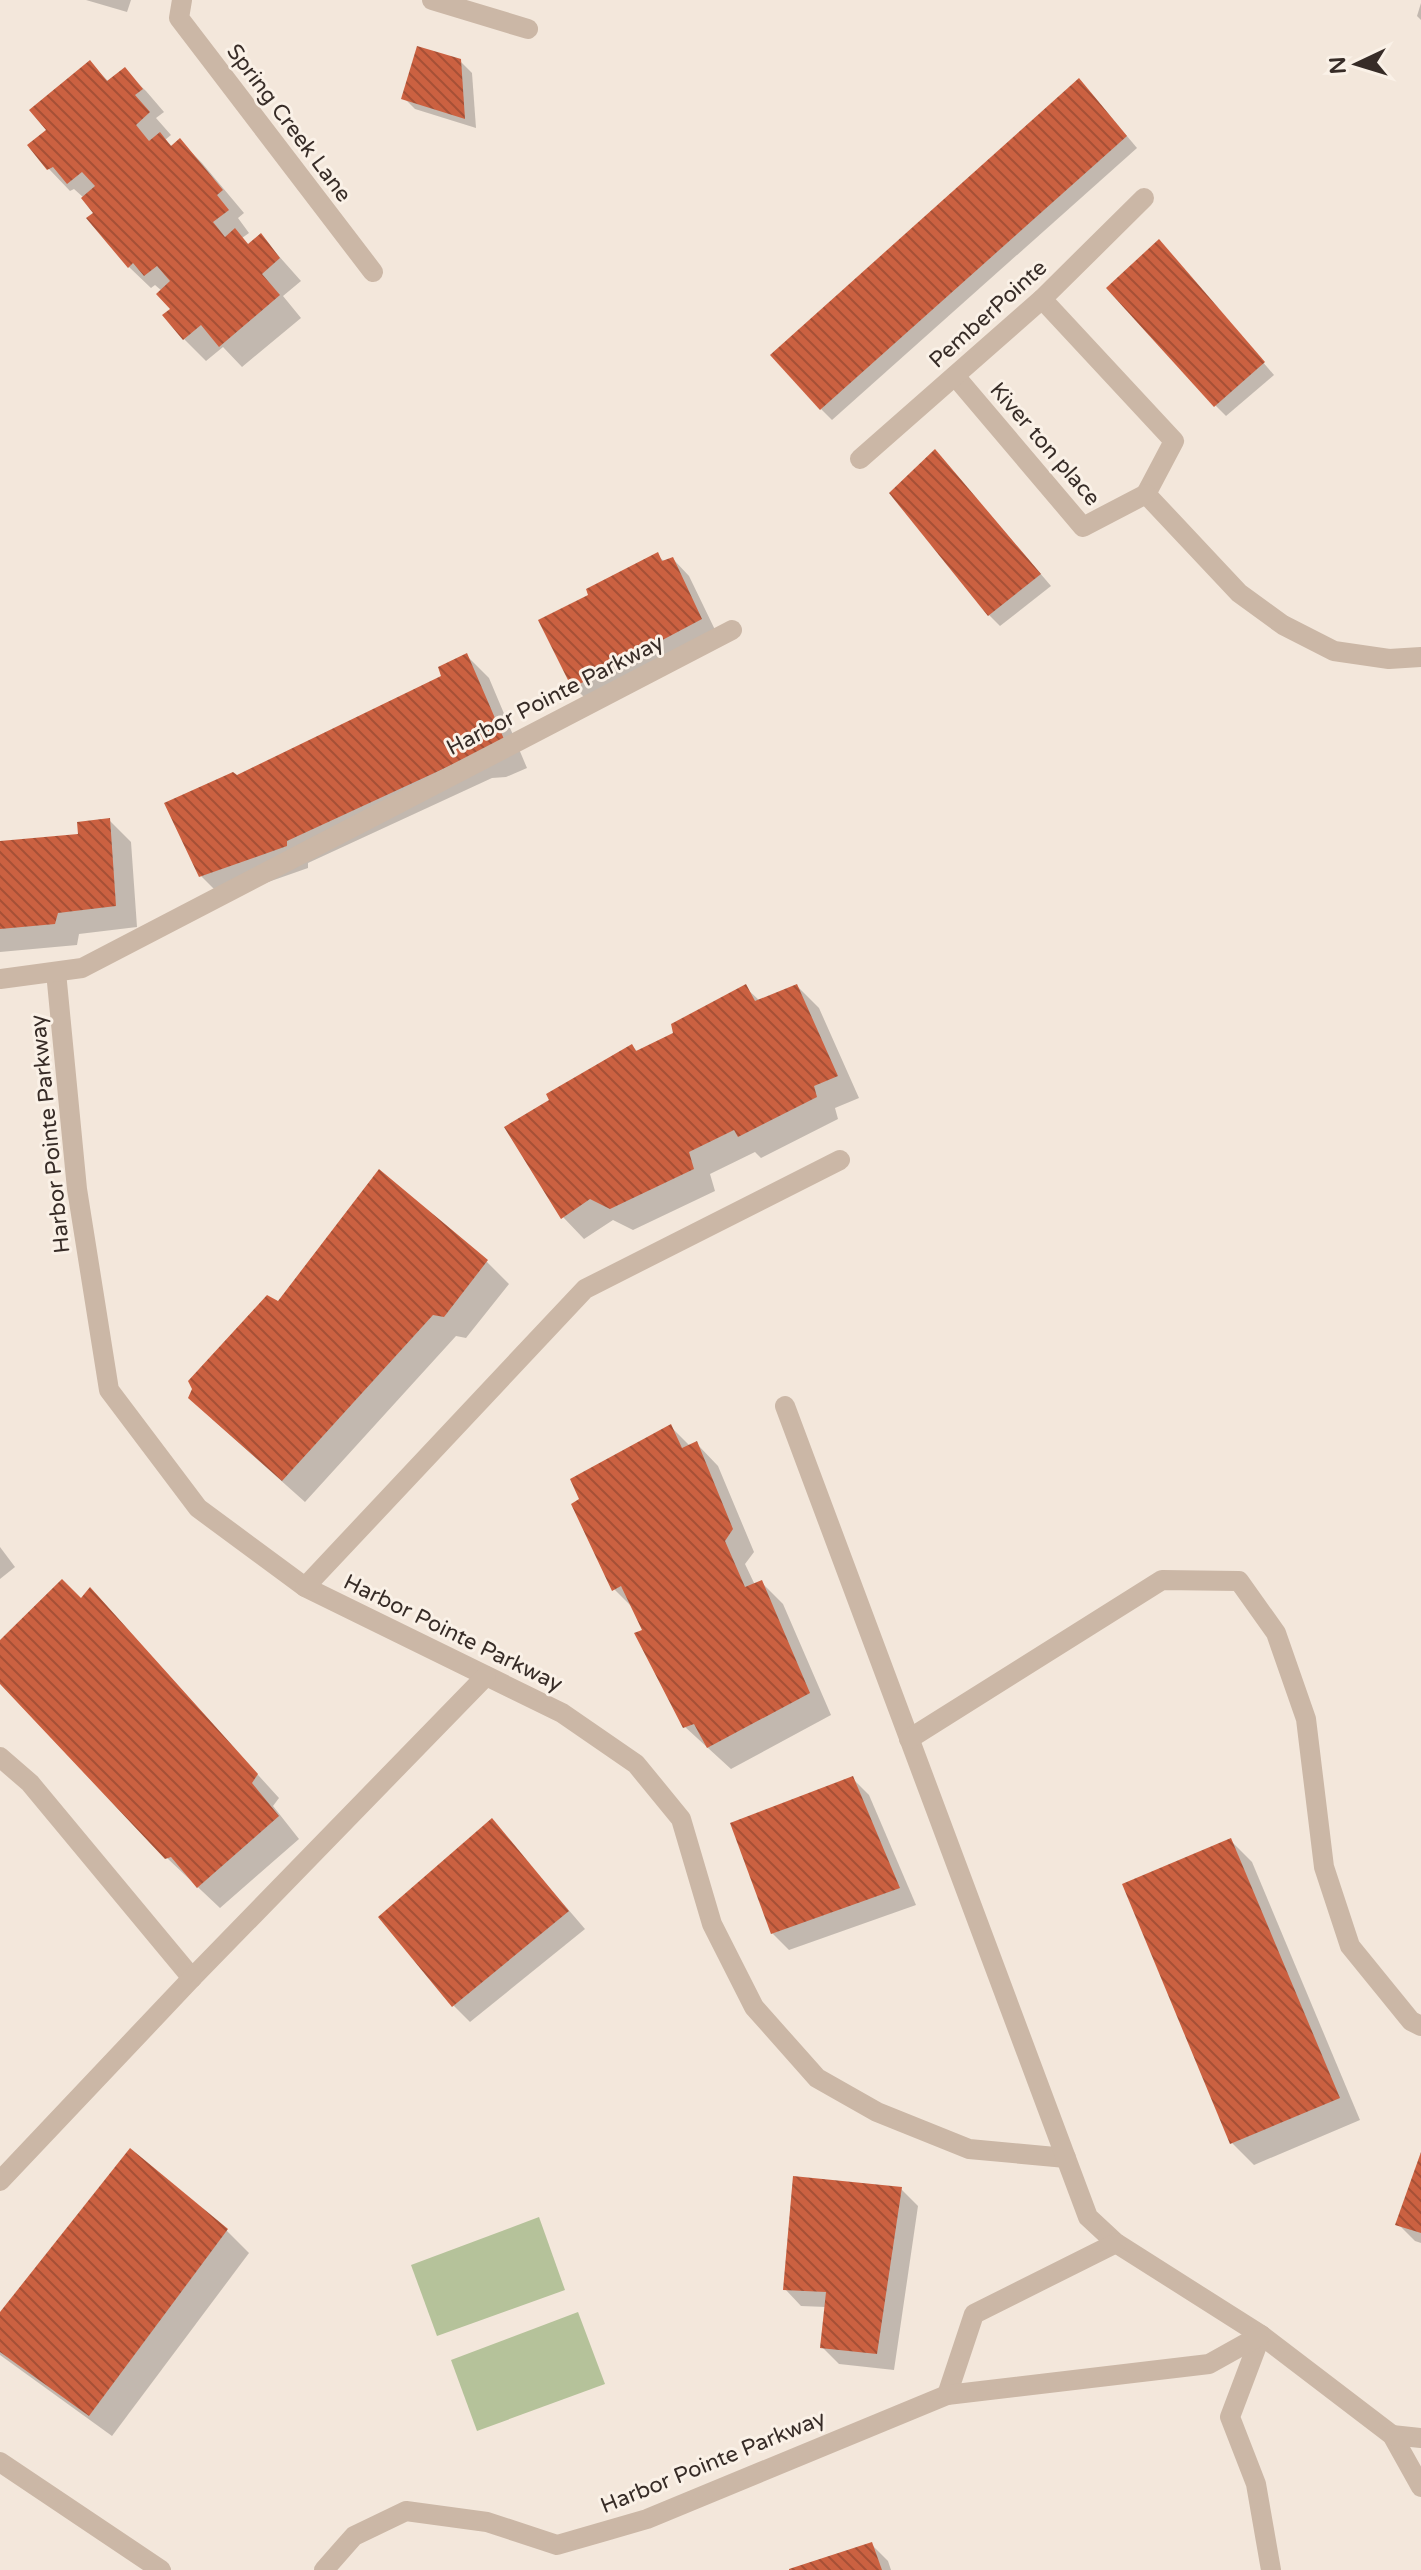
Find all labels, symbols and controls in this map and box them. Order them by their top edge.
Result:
north arrow [1317,24,1397,104]
street label: Spring Creek Lane [221,39,357,207]
text: N [1324,56,1352,75]
street label: PemberPointe [924,254,1052,374]
street label: Kiver ton place [984,377,1106,511]
street label: Harbor Pointe Parkway [442,629,668,761]
street label: Harbor Pointe Parkway [25,1013,75,1255]
street label: Harbor Pointe Parkway [339,1569,567,1697]
street label: Harbor Pointe Parkway [597,2405,829,2519]

